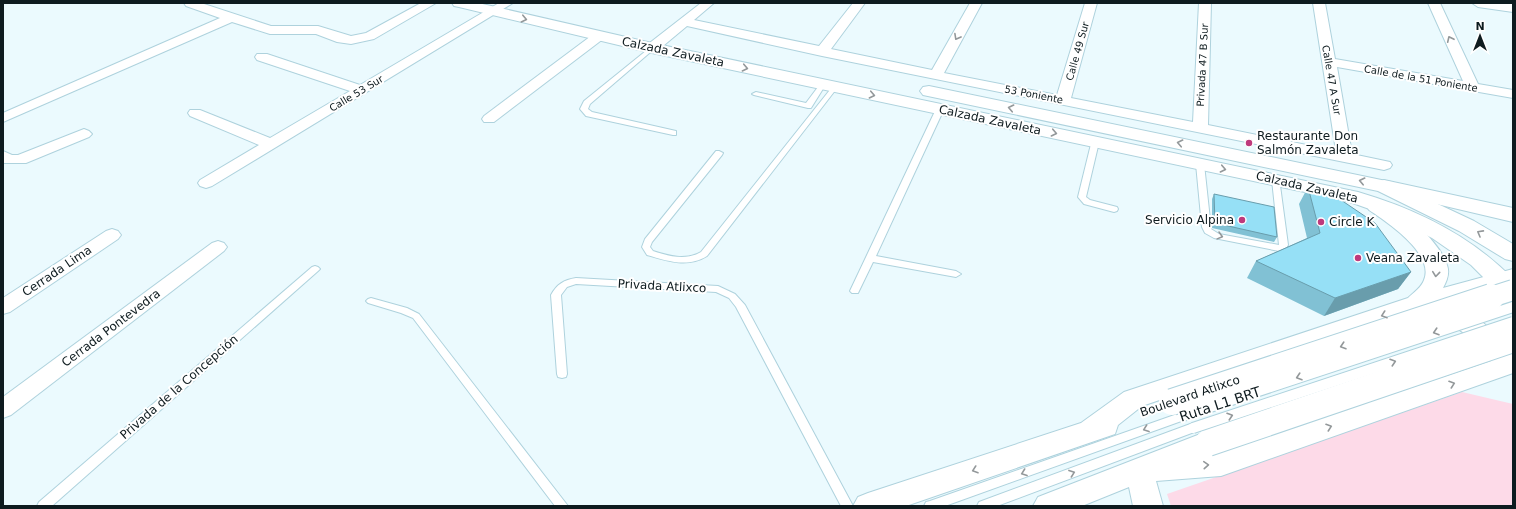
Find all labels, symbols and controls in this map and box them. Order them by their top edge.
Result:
one-way arrow [521,14,528,23]
north arrow [1460,16,1500,56]
street label: Calle 49 Sur [1064,20,1091,82]
text: N [1475,20,1485,33]
street label: Privada 47 B Sur [1195,22,1210,107]
one-way arrow [954,33,961,40]
street label: Calzada Zavaleta [621,34,725,70]
one-way arrow [1447,36,1455,43]
street label: Calle 47 A Sur [1320,44,1343,117]
one-way arrow [742,63,748,71]
street label: Calle de la 51 Poniente [1363,63,1479,94]
street label: Calle 53 Sur [327,73,386,114]
street label: 53 Poniente [1004,83,1064,106]
one-way arrow [869,90,875,98]
street label: Calzada Zavaleta [938,102,1042,138]
one-way arrow [1008,105,1014,113]
one-way arrow [1051,129,1057,137]
place label: Restaurante Don Salmón Zavaleta [1257,129,1359,157]
marker: Restaurante Don Salmón Zavaleta [1244,138,1254,148]
one-way arrow [1177,139,1183,147]
one-way arrow [1219,164,1226,172]
street label: Calzada Zavaleta [1255,168,1359,206]
one-way arrow [1359,178,1365,186]
place label: Servicio Alpina [1145,213,1234,227]
marker: Servicio Alpina [1237,215,1247,225]
place label: Circle K [1329,215,1376,229]
marker: Circle K [1316,217,1326,227]
one-way arrow [1216,231,1223,240]
one-way arrow [1477,231,1484,238]
street label: Cerrada Lima [20,243,94,299]
place label: Veana Zavaleta [1366,251,1460,265]
marker: Veana Zavaleta [1353,253,1363,263]
one-way arrow [1432,270,1441,277]
street label: Privada Atlixco [617,277,707,295]
street label: Cerrada Pontevedra [59,286,163,370]
one-way arrow [1380,310,1387,319]
one-way arrow [1433,327,1440,336]
street label: Privada de la Concepción [117,332,241,442]
one-way arrow [1340,341,1347,349]
one-way arrow [1389,358,1396,366]
street label: Boulevard Atlixco [1138,372,1242,420]
one-way arrow [1296,373,1303,381]
one-way arrow [1448,380,1455,388]
street label: Ruta L1 BRT [1177,383,1263,425]
one-way arrow [1226,412,1233,421]
one-way arrow [1326,423,1333,431]
one-way arrow [1143,424,1150,433]
one-way arrow [1203,461,1209,470]
one-way arrow [972,465,979,473]
one-way arrow [1020,468,1027,476]
one-way arrow [1068,469,1075,477]

